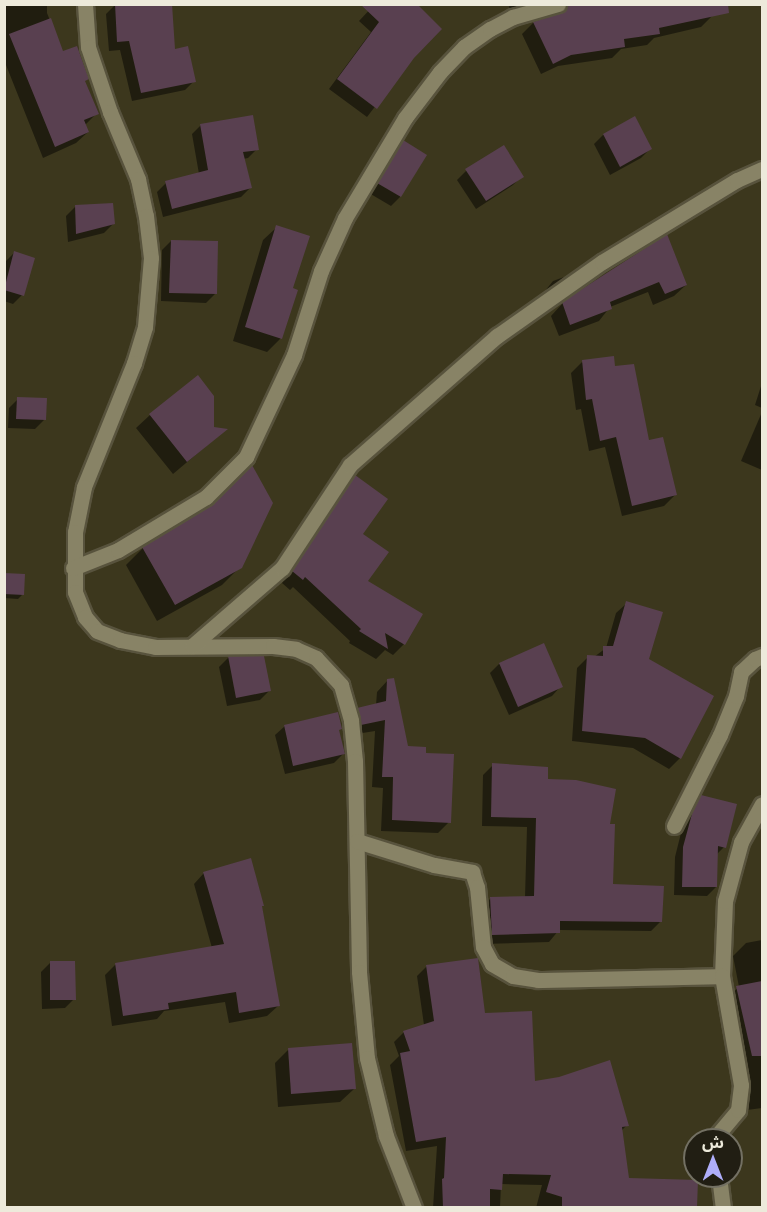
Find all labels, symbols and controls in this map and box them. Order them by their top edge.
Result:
north arrow [683,1128,743,1188]
text: ش [702,1131,724,1153]

